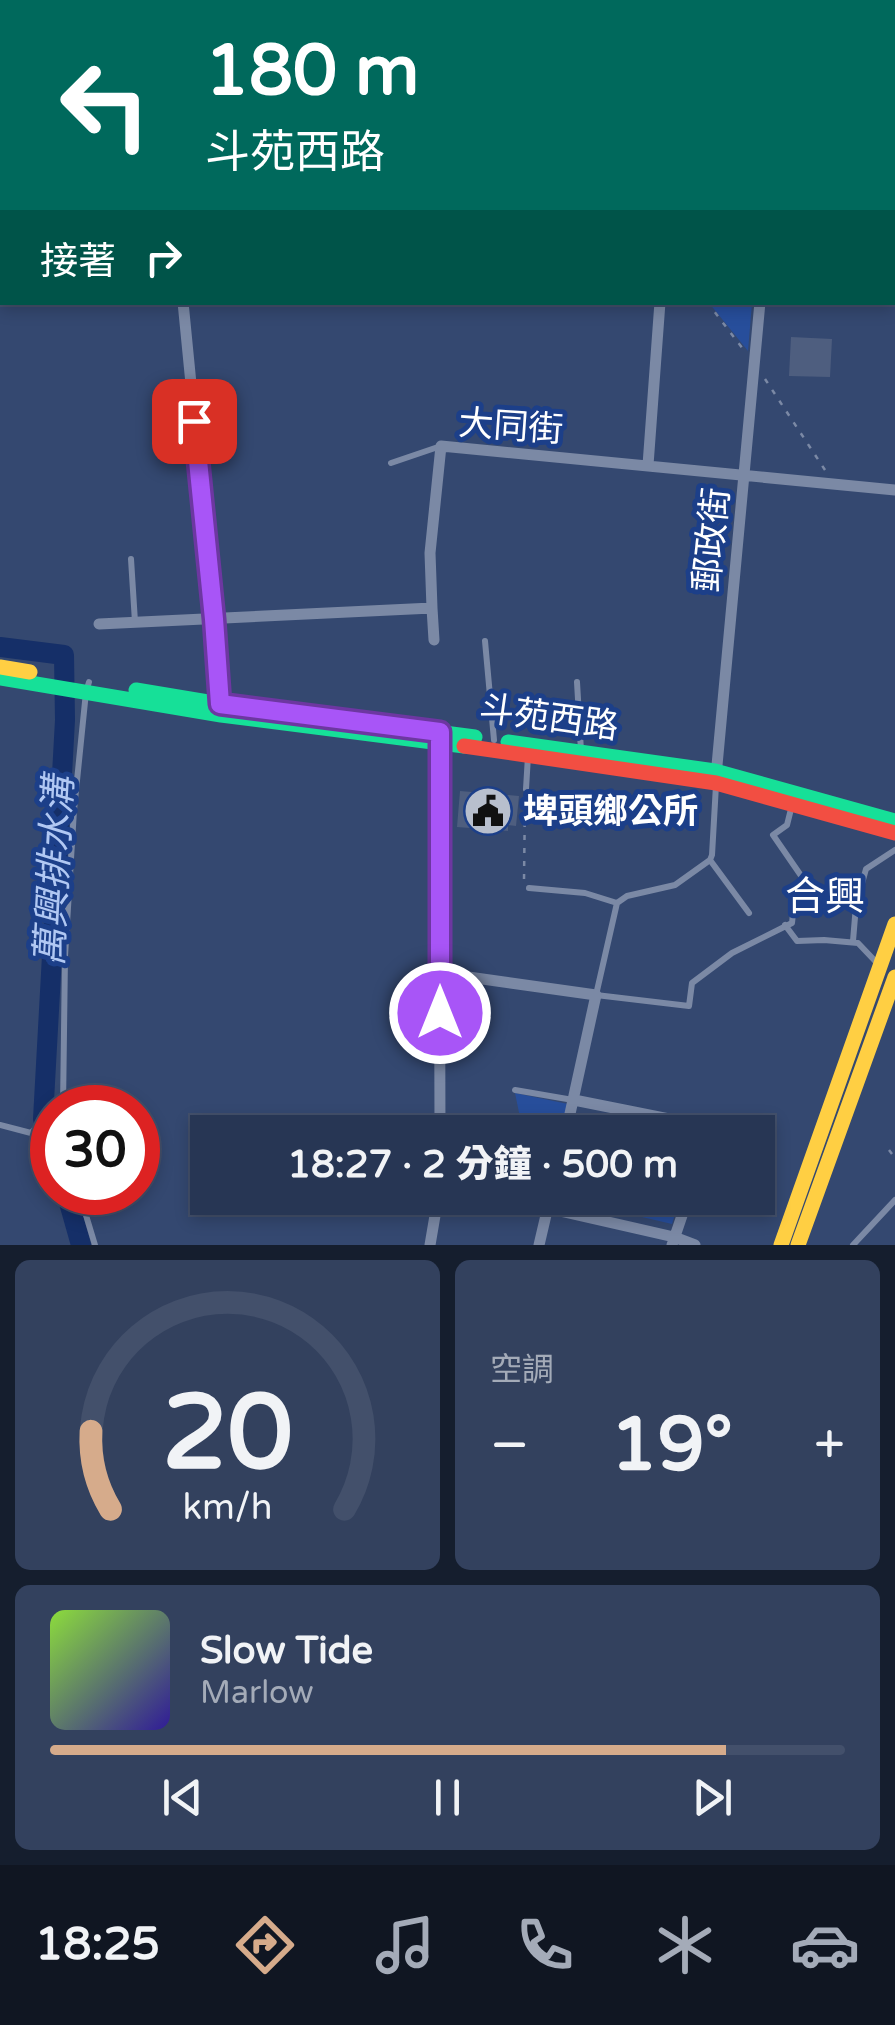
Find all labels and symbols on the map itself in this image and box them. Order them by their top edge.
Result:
pin [152,379,237,464]
street label: 大同街 [457,402,565,452]
street label: 郵政街 [686,486,738,595]
street label: 斗苑西路 [477,687,621,749]
water label: 萬興排水溝 [27,770,83,967]
public building icon: 埤頭鄉公所 [462,785,514,837]
place label: 埤頭鄉公所 [523,791,698,833]
district label: 合興 [785,873,865,921]
position arrow [388,961,492,1065]
speed limit sign: 30 [30,1085,160,1215]

